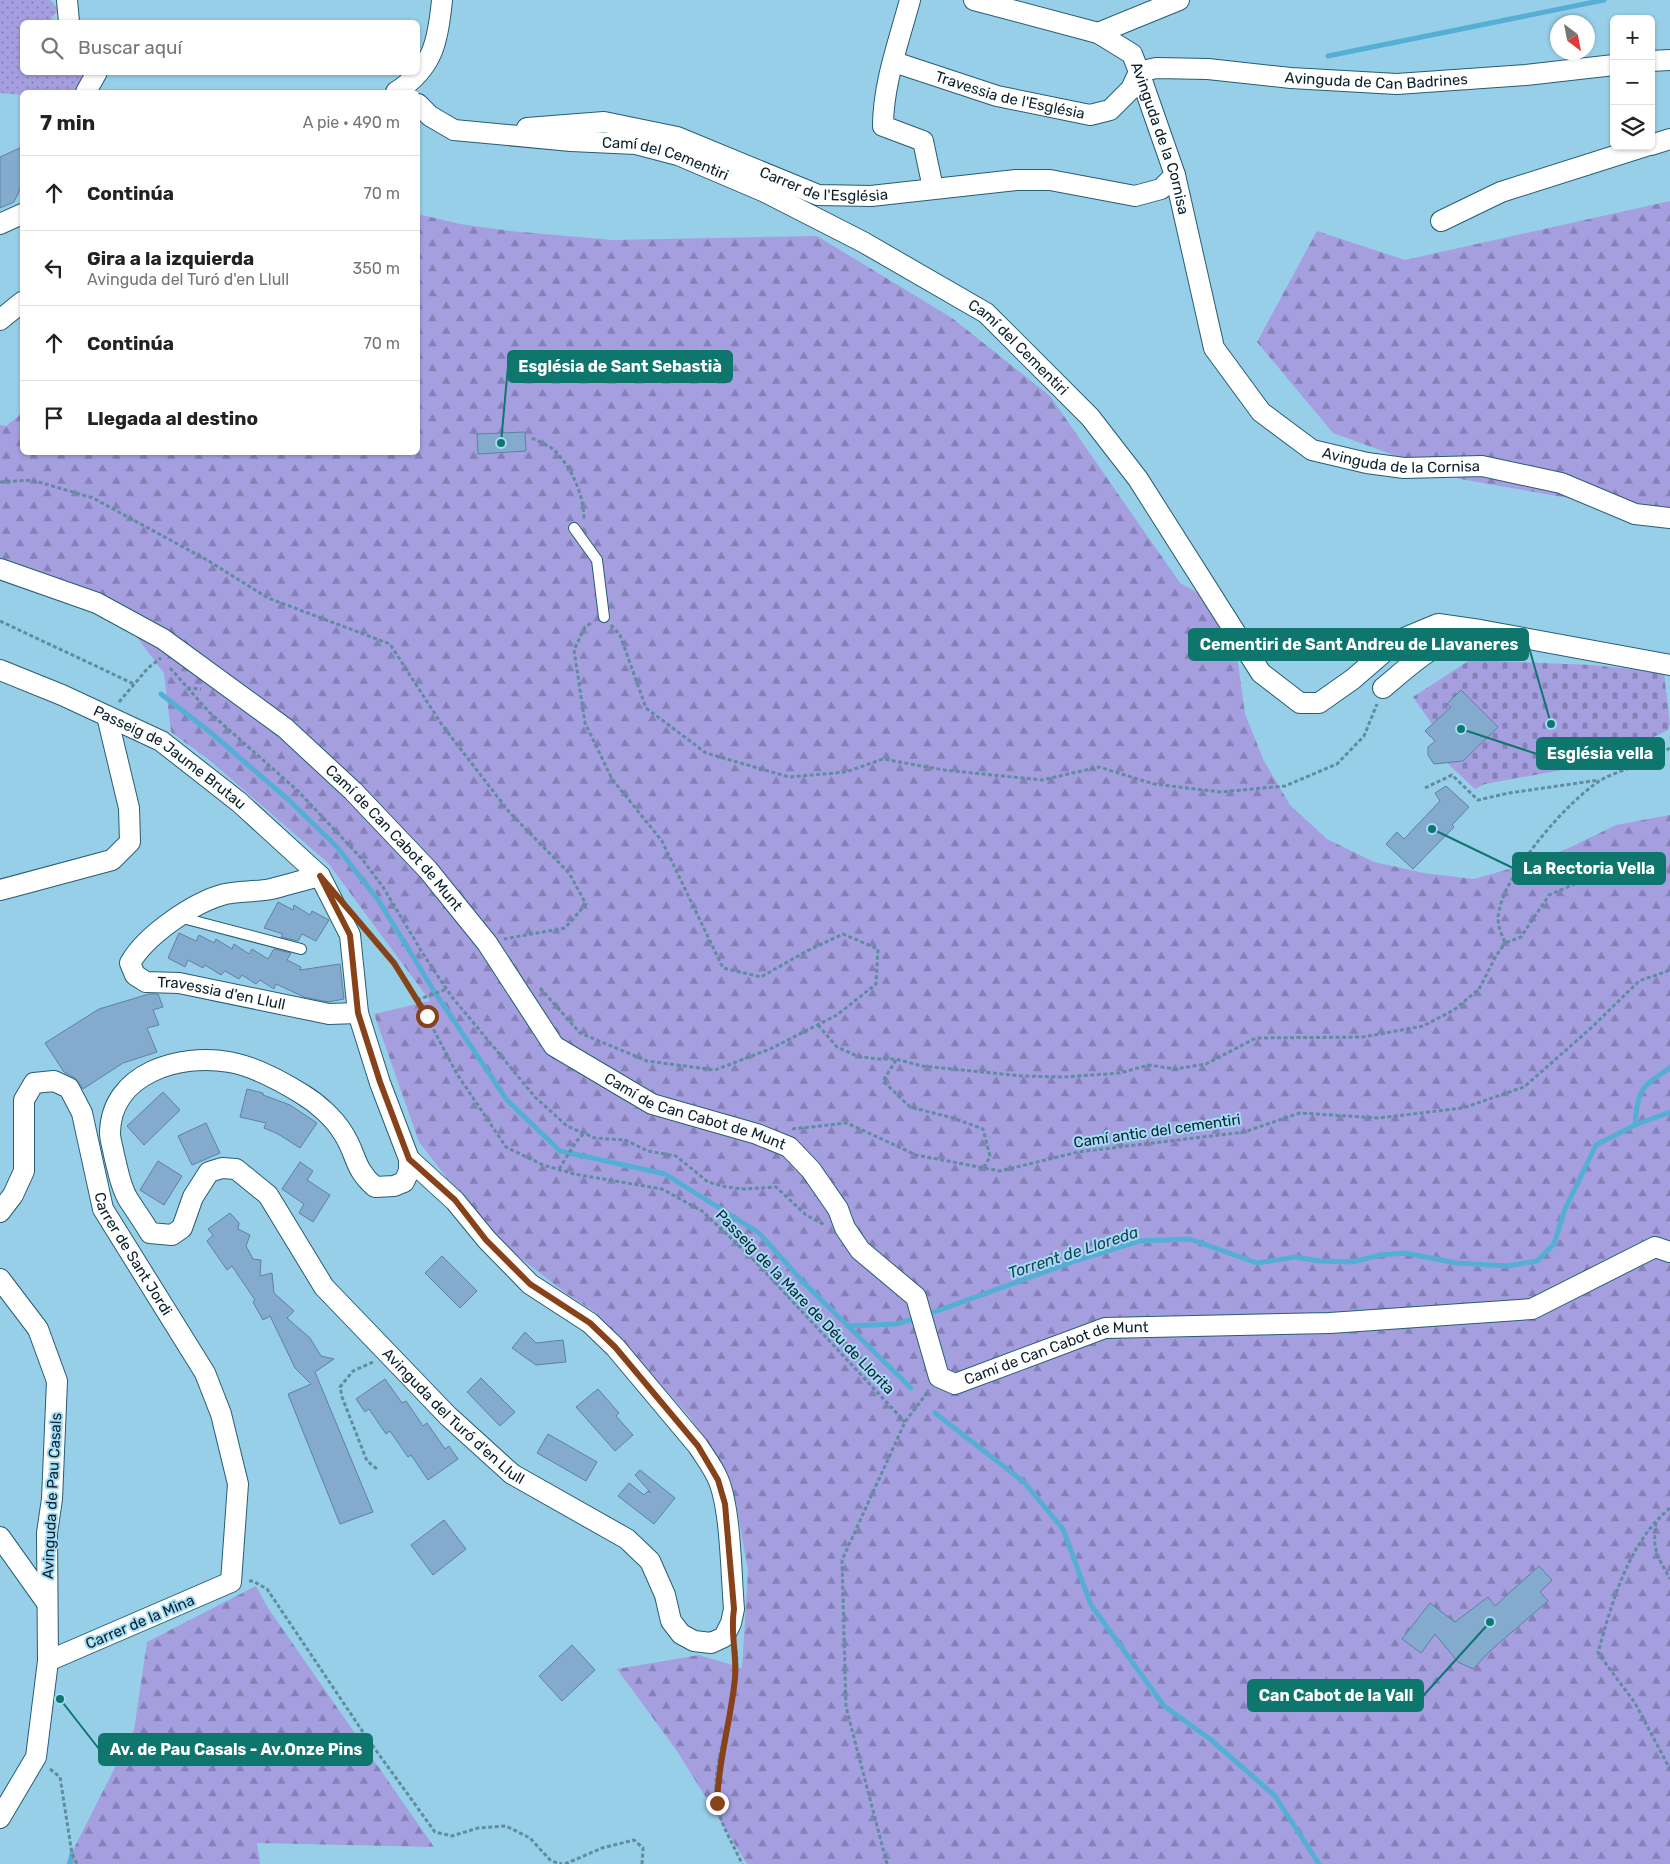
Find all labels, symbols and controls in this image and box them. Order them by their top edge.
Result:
north arrow [1550,15,1595,60]
map controls [1610,15,1655,150]
button: + [1610,15,1655,60]
search box [20,20,420,75]
icon: search [38,34,66,62]
text: Buscar aquí [78,36,182,59]
street label: Avinguda de la Cornisa [1127,60,1193,216]
button: − [1610,60,1655,105]
street label: Travessia de l'Església [933,67,1086,123]
street label: Avinguda de Can Badrines [1284,68,1469,93]
button: layers [1610,105,1655,150]
text: 7 min [40,110,95,135]
text: A pie · 490 m [303,113,400,132]
street label: Camí del Cementiri [601,133,731,184]
street label: Carrer de l'Església [757,163,889,205]
icon: ahead [40,179,68,207]
text: Continúa [87,182,174,205]
text: 70 m [363,184,400,203]
text: Gira a la izquierda [87,247,254,270]
icon: left [40,254,68,282]
text: 350 m [353,259,400,278]
text: Avinguda del Turó d'en Llull [87,270,289,289]
street label: Camí del Cementiri [965,296,1072,399]
icon: ahead [40,329,68,357]
text: Continúa [87,332,174,355]
text: 70 m [363,334,400,353]
callout: Església de Sant Sebastià [508,351,732,382]
text: Església de Sant Sebastià [518,357,722,376]
icon: arrive [40,404,68,432]
text: Llegada al destino [87,407,258,430]
street label: Avinguda de la Cornisa [1320,444,1480,477]
callout: Cementiri de Sant Andreu de Llavaneres [1189,629,1528,660]
text: Cementiri de Sant Andreu de Llavaneres [1200,635,1518,654]
street label: Passeig de Jaume Brutau [91,702,250,813]
callout: Església vella [1537,738,1664,769]
text: Església vella [1547,744,1653,763]
street label: Camí de Can Cabot de Munt [322,761,467,915]
callout: La Rectoria Vella [1513,853,1665,884]
text: La Rectoria Vella [1523,859,1655,878]
street label: Travessia d'en Llull [157,973,287,1014]
route start [416,1005,439,1028]
street label: Camí de Can Cabot de Munt [601,1069,788,1154]
street label: Camí antic del cementiri [1072,1110,1242,1152]
street label: Carrer de Sant Jordi [91,1191,176,1319]
street label: Passeig de la Mare de Déu de Llorita [712,1206,898,1398]
water label: Torrent de Lloreda [1006,1222,1141,1283]
street label: Camí de Can Cabot de Munt [962,1318,1149,1389]
street label: Avinguda del Turó d'en Llull [379,1344,527,1488]
street label: Avinguda de Pau Casals [39,1412,65,1580]
street label: Carrer de la Mina [83,1591,197,1653]
callout: Can Cabot de la Vall [1248,1680,1423,1711]
text: Can Cabot de la Vall [1259,1686,1413,1705]
callout: Av. de Pau Casals - Av.Onze Pins [99,1734,372,1765]
text: Av. de Pau Casals - Av.Onze Pins [110,1740,362,1759]
route end [706,1792,729,1815]

